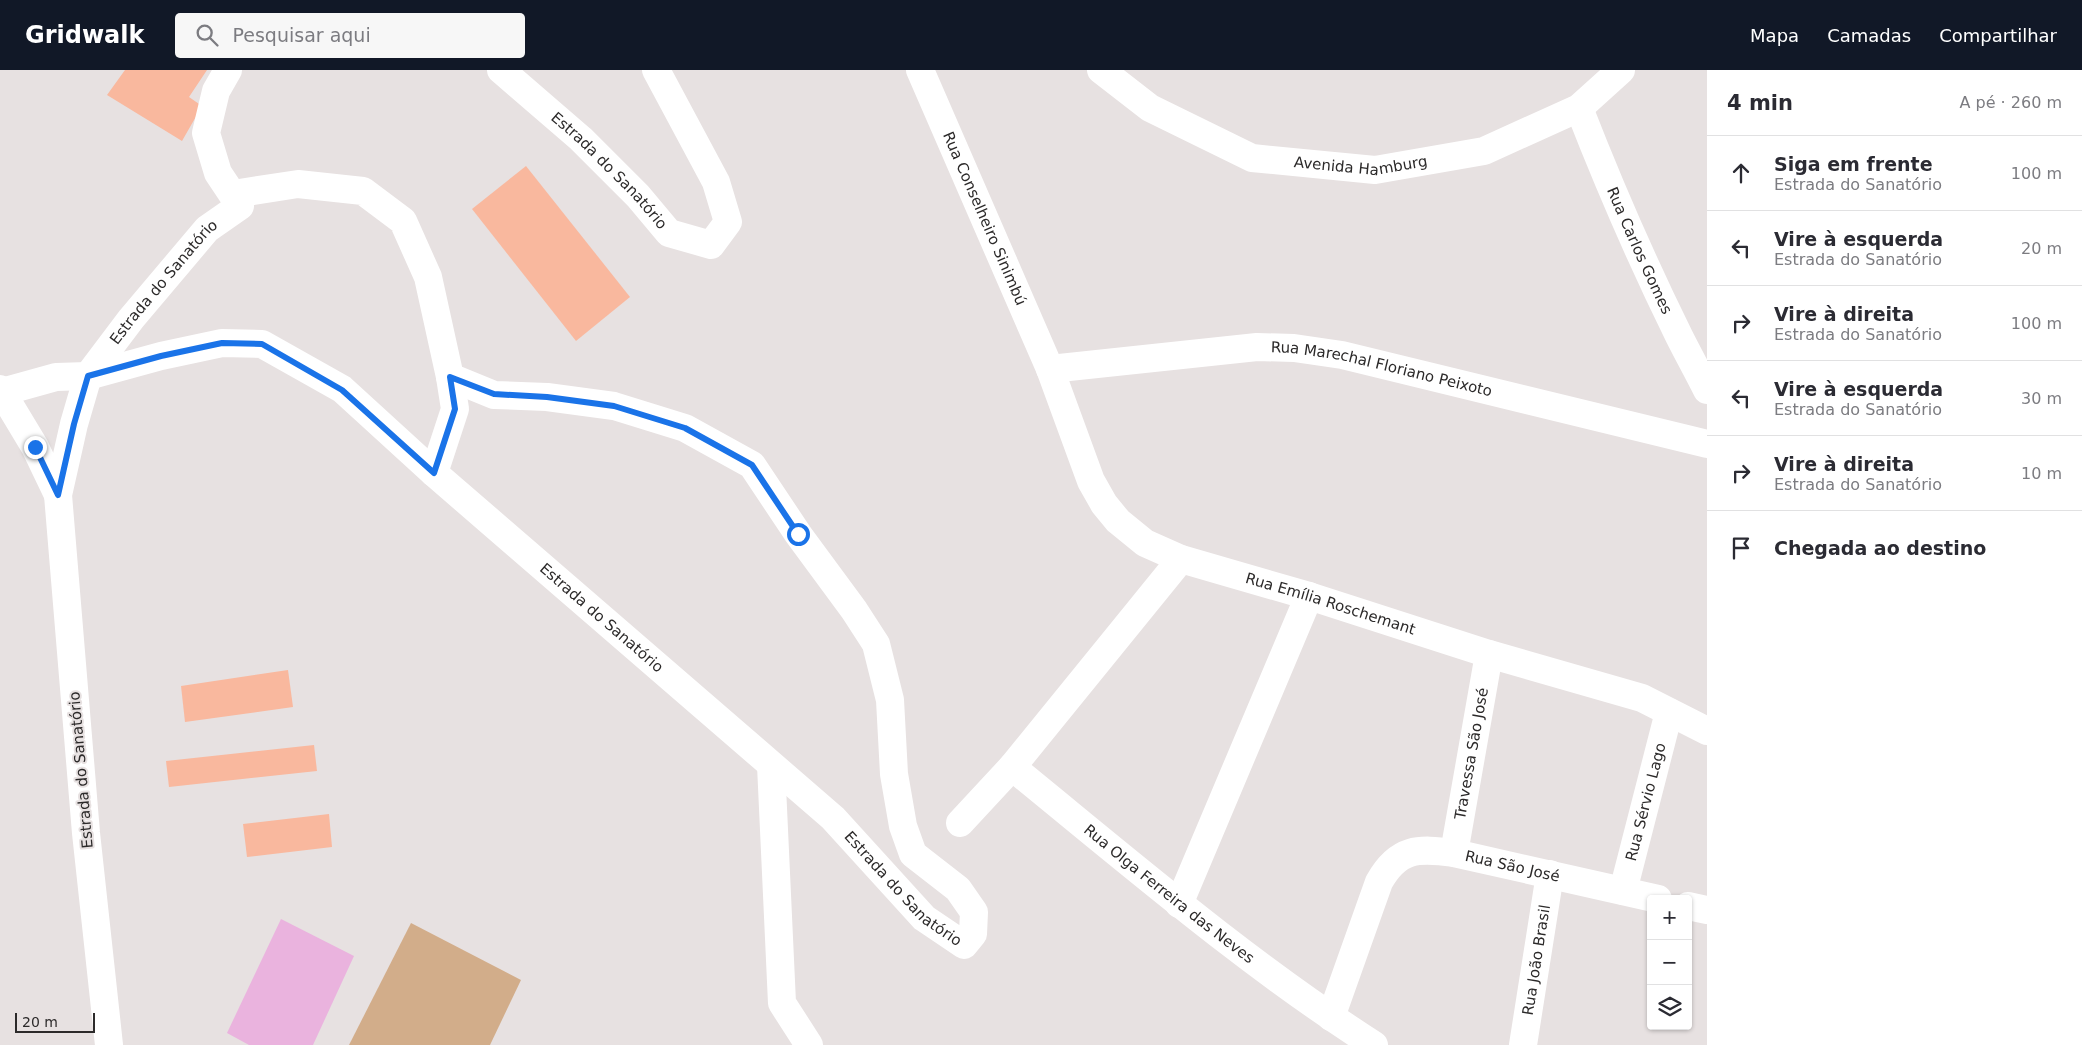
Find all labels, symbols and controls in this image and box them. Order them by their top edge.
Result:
search box [175,13,525,58]
text: Gridwalk [25,21,145,49]
icon: search [193,21,221,49]
text: Pesquisar aqui [233,24,371,46]
text: Mapa [1750,25,1799,46]
text: Camadas [1827,25,1911,46]
text: Compartilhar [1939,25,2057,46]
text: 4 min [1727,91,1793,115]
text: A pé · 260 m [1960,93,2062,112]
street label: Estrada do Sanatório [548,108,671,233]
street label: Rua Conselheiro Sinimbú [939,129,1030,308]
street label: Avenida Hamburg [1293,152,1429,179]
text: Siga em frente [1774,153,1933,175]
icon: ahead [1727,159,1755,187]
text: 100 m [2011,164,2062,183]
text: Estrada do Sanatório [1774,175,1942,194]
street label: Rua Carlos Gomes [1603,184,1676,317]
street label: Estrada do Sanatório [106,216,221,348]
text: Vire à esquerda [1774,228,1943,250]
icon: left [1727,234,1755,262]
text: 20 m [2021,239,2062,258]
text: Estrada do Sanatório [1774,250,1942,269]
text: Vire à direita [1774,303,1914,325]
icon: right [1727,309,1755,337]
text: 100 m [2011,314,2062,333]
text: Estrada do Sanatório [1774,325,1942,344]
street label: Rua Marechal Floriano Peixoto [1271,338,1494,400]
text: Vire à esquerda [1774,378,1943,400]
icon: left [1727,384,1755,412]
text: 30 m [2021,389,2062,408]
text: Estrada do Sanatório [1774,400,1942,419]
route end [24,436,47,459]
text: Vire à direita [1774,453,1914,475]
icon: right [1727,459,1755,487]
text: 10 m [2021,464,2062,483]
text: Estrada do Sanatório [1774,475,1942,494]
route start [787,523,810,546]
icon: arrive [1727,534,1755,562]
text: Chegada ao destino [1774,537,1986,559]
street label: Estrada do Sanatório [536,560,667,676]
street label: Rua Emília Roschemant [1243,569,1418,639]
street label: Travessa São José [1451,686,1492,822]
street label: Estrada do Sanatório [65,691,97,849]
street label: Rua Sérvio Lago [1622,741,1670,863]
street label: Rua Olga Ferreira das Neves [1080,821,1258,967]
street label: Estrada do Sanatório [841,828,965,950]
street label: Rua São José [1463,847,1561,886]
map controls [1647,895,1692,1030]
button: + [1647,895,1692,940]
street label: Rua João Brasil [1519,903,1554,1017]
button: − [1647,940,1692,985]
button: layers [1647,985,1692,1030]
scale bar [15,1010,95,1033]
text: 20 m [22,1014,58,1030]

